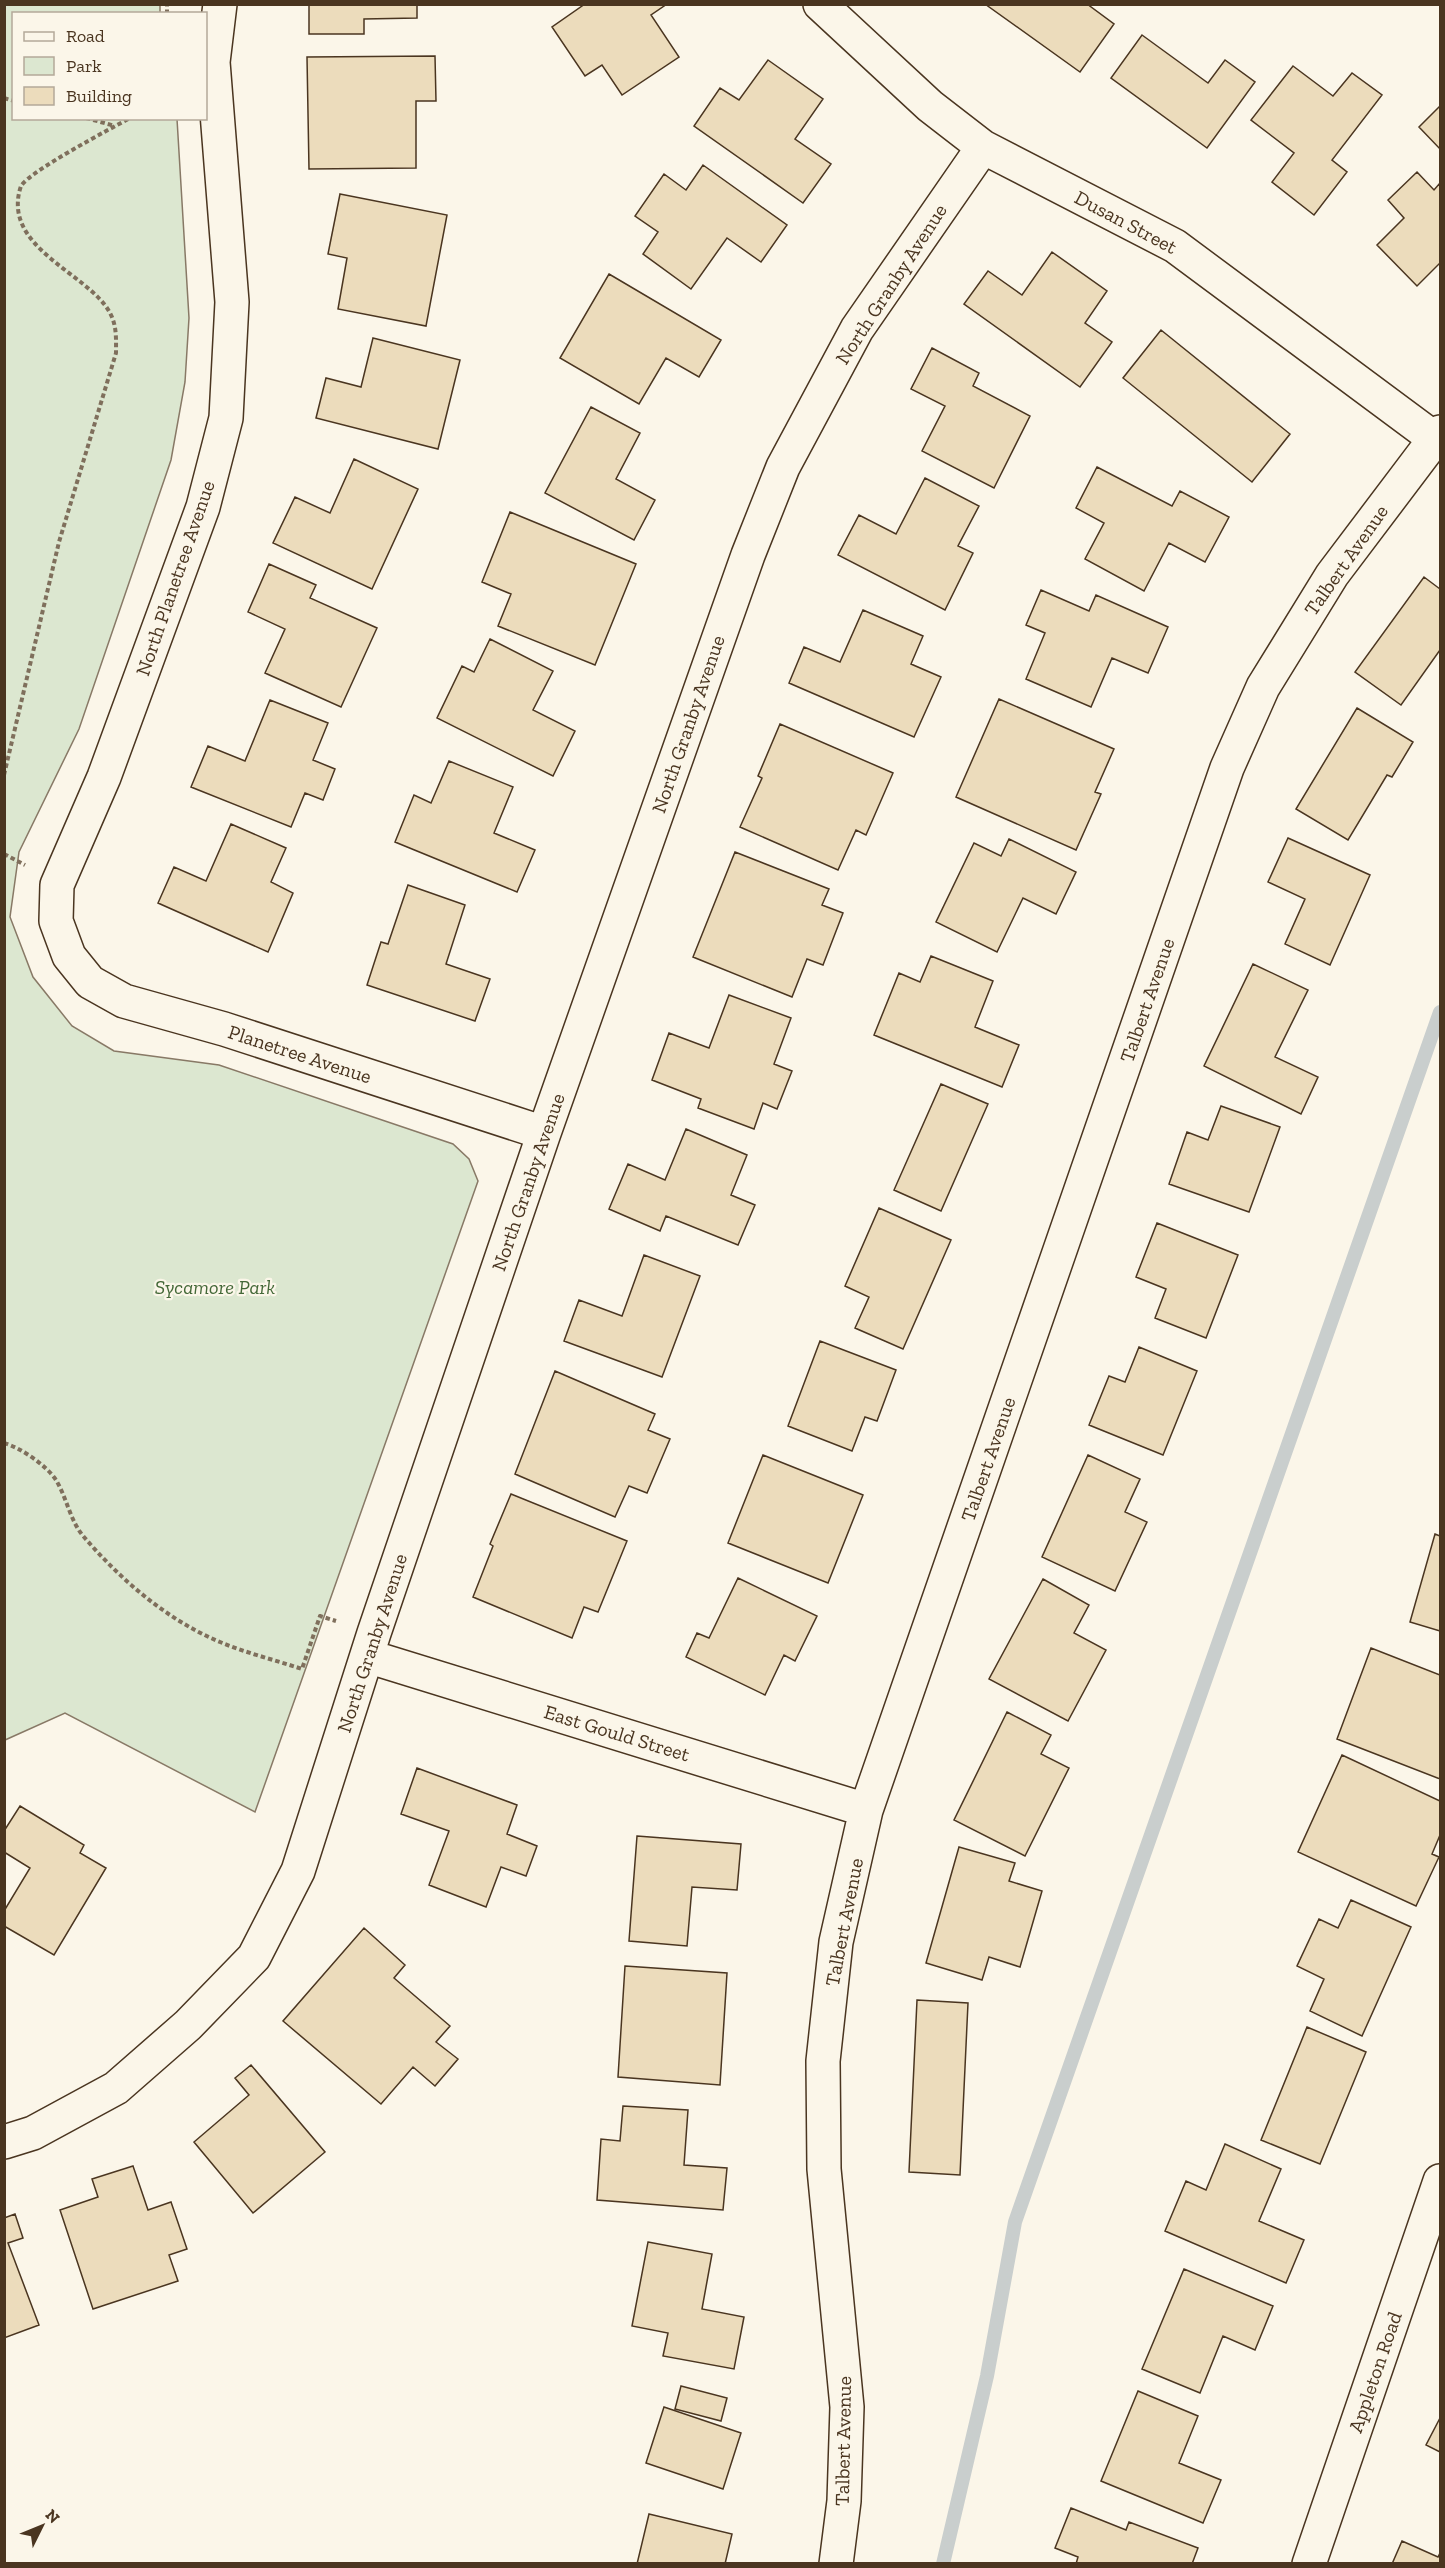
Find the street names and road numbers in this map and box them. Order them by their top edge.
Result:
street label: Dusan Street [1071,185,1182,259]
street label: North Granby Avenue [830,199,952,369]
street label: North Planetree Avenue [130,477,220,679]
street label: Talbert Avenue [1299,500,1393,620]
street label: North Granby Avenue [646,632,730,816]
street label: Talbert Avenue [1114,935,1180,1065]
street label: Planetree Avenue [225,1020,375,1088]
street label: North Granby Avenue [486,1090,570,1274]
street label: Talbert Avenue [955,1394,1021,1524]
street label: North Granby Avenue [332,1551,412,1735]
street label: East Gould Street [541,1699,693,1767]
street label: Talbert Avenue [820,1856,868,1988]
street label: Appleton Road [1343,2308,1407,2436]
street label: Talbert Avenue [830,2376,856,2506]

